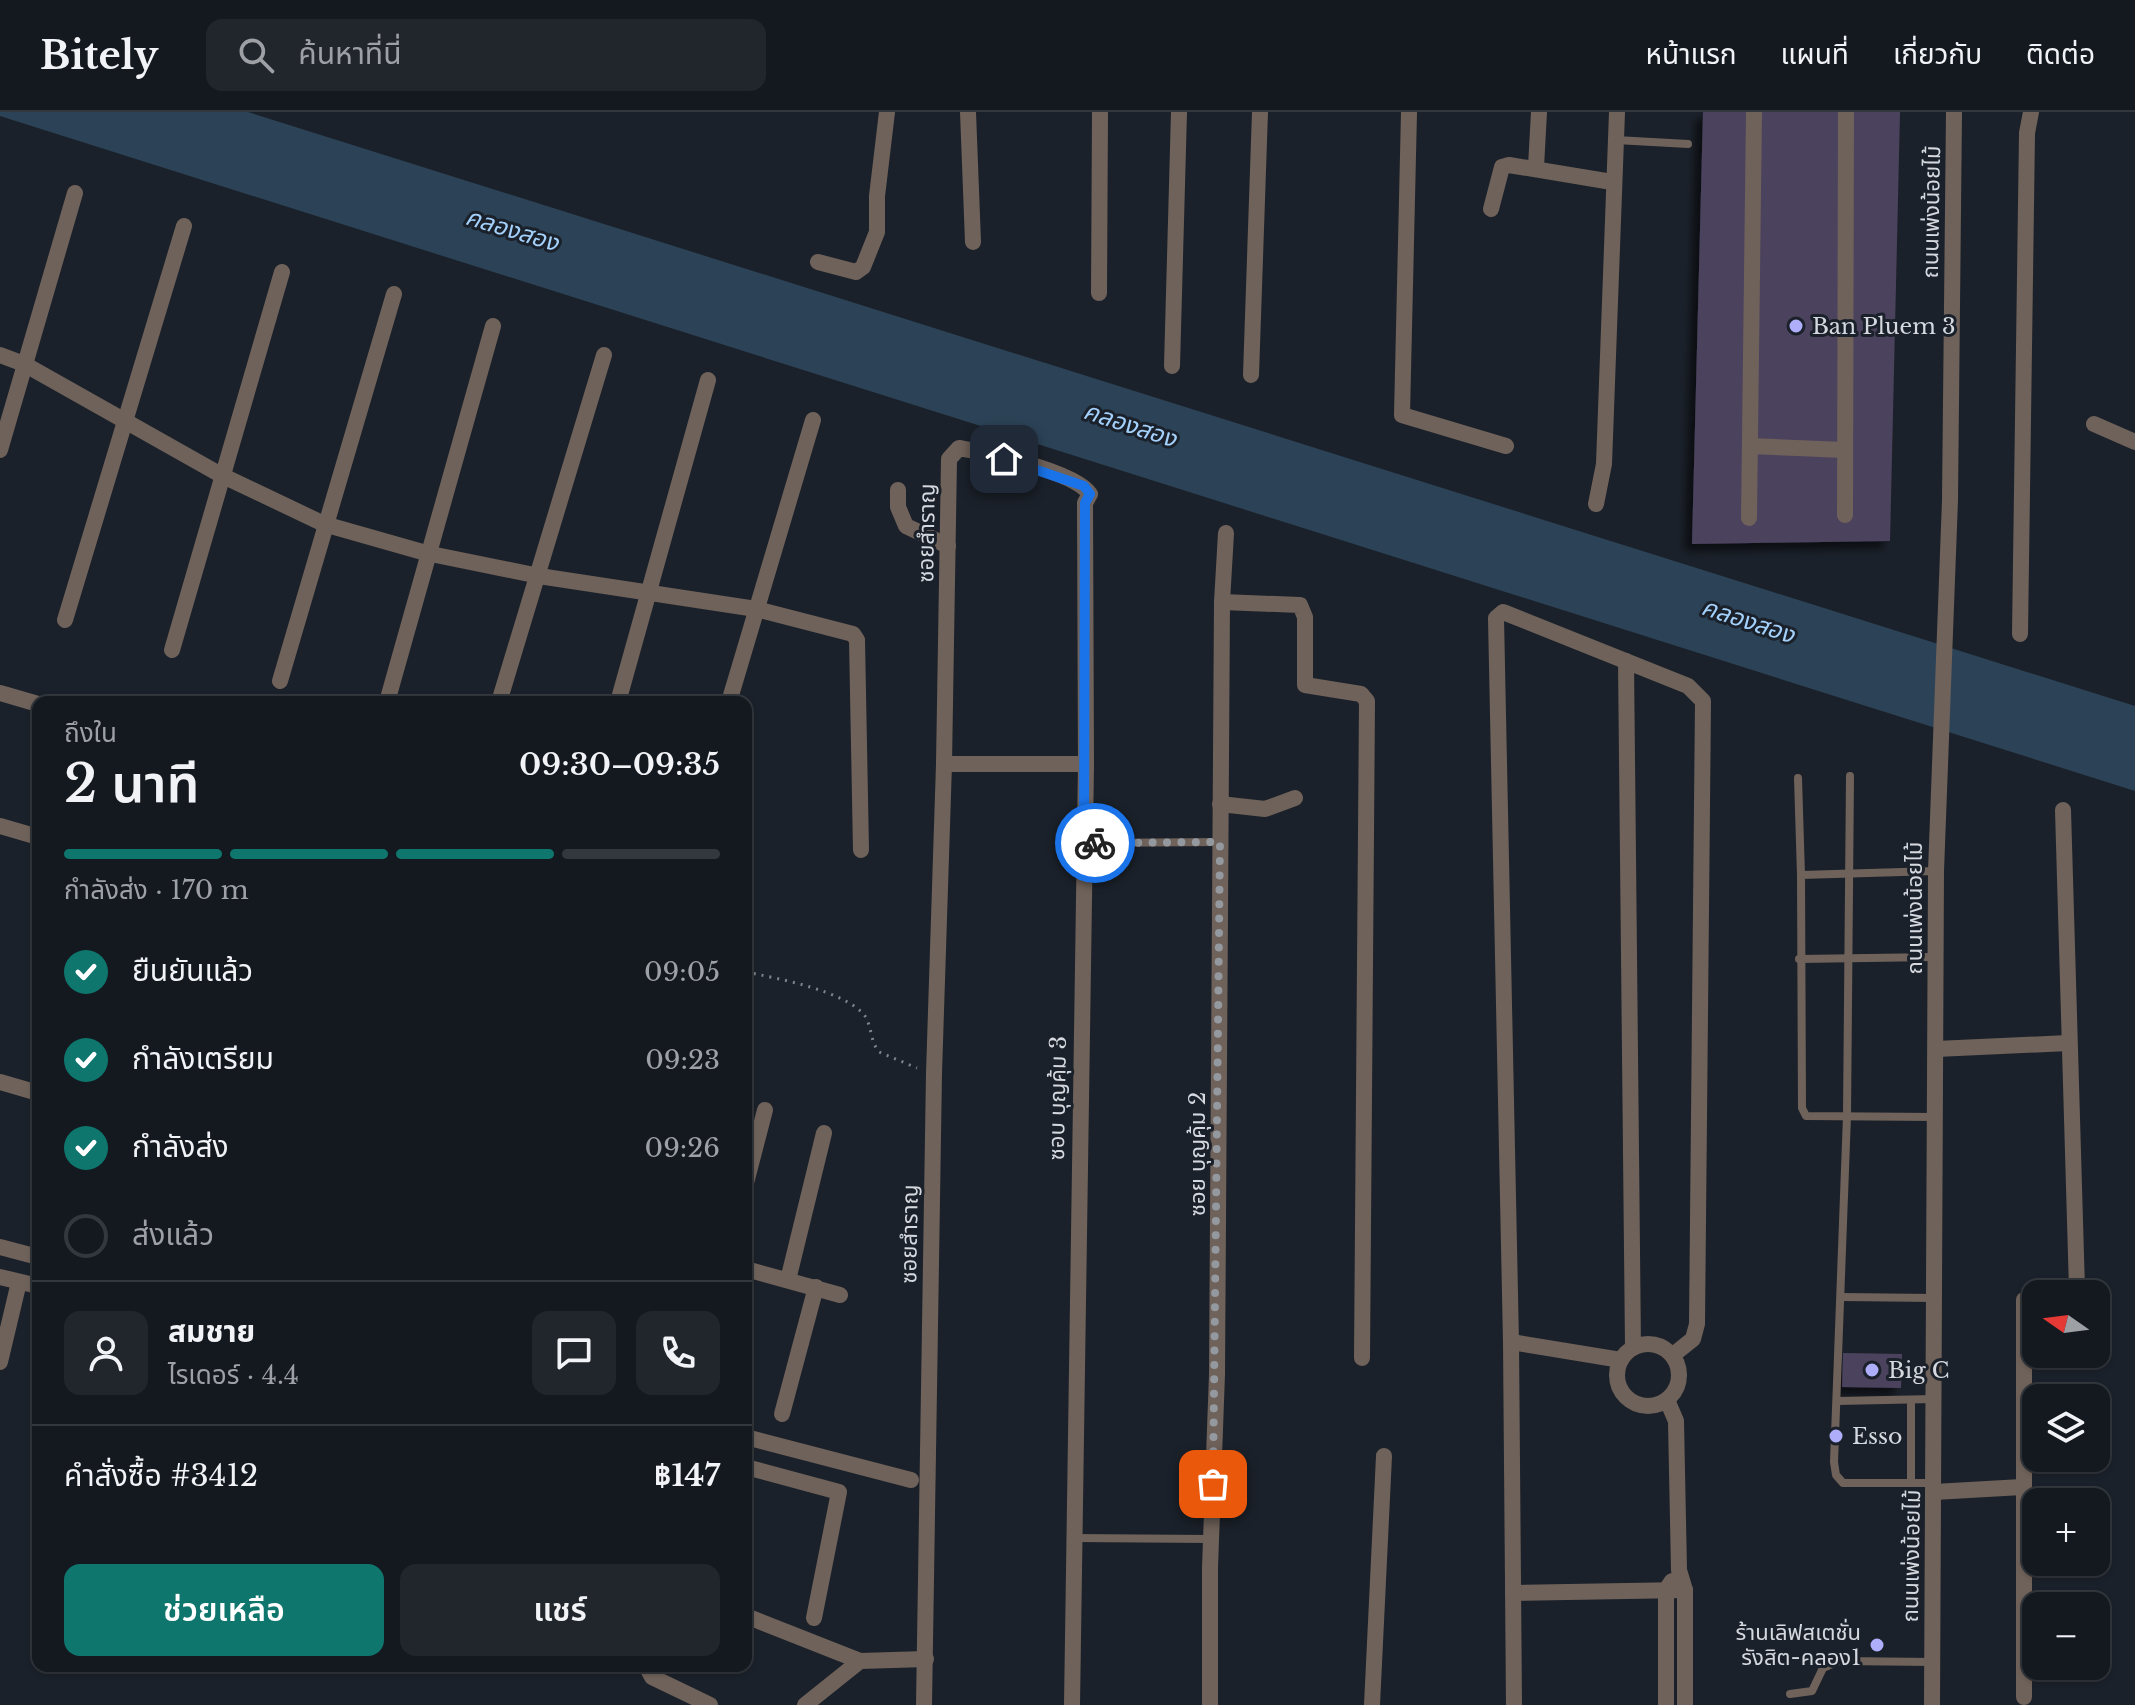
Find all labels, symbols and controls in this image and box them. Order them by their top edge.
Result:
search box [206,19,766,91]
text: Bitely [40,32,158,79]
icon: search [234,33,278,77]
text: ค้นหาที่นี่ [298,35,402,72]
text: หน้าแรก [1646,37,1737,72]
text: แผนที่ [1781,37,1849,72]
text: เกี่ยวกับ [1893,37,1982,72]
text: ติดต่อ [2026,37,2095,72]
street label: ถนนเพ่งน้อยไม้ [1917,145,1946,279]
water label: คลองสอง [462,202,563,258]
place label: Ban Pluem 3 [1812,313,1956,340]
marker: Ban Pluem 3 [1787,317,1805,335]
water label: คลองสอง [1080,396,1181,453]
pin [970,425,1038,493]
icon: home [982,437,1026,481]
street label: ซอยสำราญ [912,483,941,583]
water label: คลองสอง [1698,592,1799,649]
text: ถึงใน [64,717,117,749]
text: 09:30–09:35 [519,746,720,783]
text: 2 นาที [64,752,199,816]
courier [1055,803,1135,883]
icon: bike [1073,821,1117,865]
street label: ถนนเพ่งน้อยไม้ [1901,842,1928,974]
text: กำลังส่ง · 170 m [64,874,249,906]
icon: check [64,950,108,994]
text: ยืนยันแล้ว [132,952,253,989]
text: 09:05 [644,956,720,988]
street label: ซอบ บุญคุ้ม 3 [1043,1035,1072,1161]
icon: check [64,1038,108,1082]
text: กำลังเตรียม [132,1040,274,1077]
text: 09:23 [645,1044,720,1076]
street label: ซอย บุญคุ้ม 2 [1184,1092,1211,1216]
icon: check [64,1126,108,1170]
text: กำลังส่ง [132,1128,229,1165]
text: 09:26 [645,1132,720,1164]
street label: ซอยสำราญ [895,1184,924,1284]
text: ส่งแล้ว [132,1216,214,1253]
north arrow [2022,1280,2110,1368]
map controls [2022,1280,2110,1680]
button: person [64,1311,148,1395]
button: chat [532,1311,616,1395]
button: phone [636,1311,720,1395]
text: สมชาย [168,1313,255,1350]
place label: Big C [1888,1357,1949,1384]
text: ไรเดอร์ · 4.4 [168,1359,299,1391]
marker: Big C [1863,1361,1881,1379]
button: layers [2022,1384,2110,1472]
place label: Esso [1852,1423,1902,1450]
marker: Esso [1827,1427,1845,1445]
pin [1179,1450,1247,1518]
text: คำสั่งซื้อ #3412 [64,1457,258,1494]
text: ฿147 [654,1457,720,1494]
icon: bag [1191,1462,1235,1506]
button: + [2022,1488,2110,1576]
street label: ถนนเพ่งน้อยไม้ [1897,1489,1926,1623]
button: ช่วยเหลือ [64,1564,384,1656]
button: แชร์ [400,1564,720,1656]
button: − [2022,1592,2110,1680]
place label: ร้านเลิฟสเตชั่น รังสิต-คลอง1 [1736,1618,1861,1671]
marker: ร้านเลิฟสเตชั่น รังสิต-คลอง1 [1868,1636,1886,1654]

